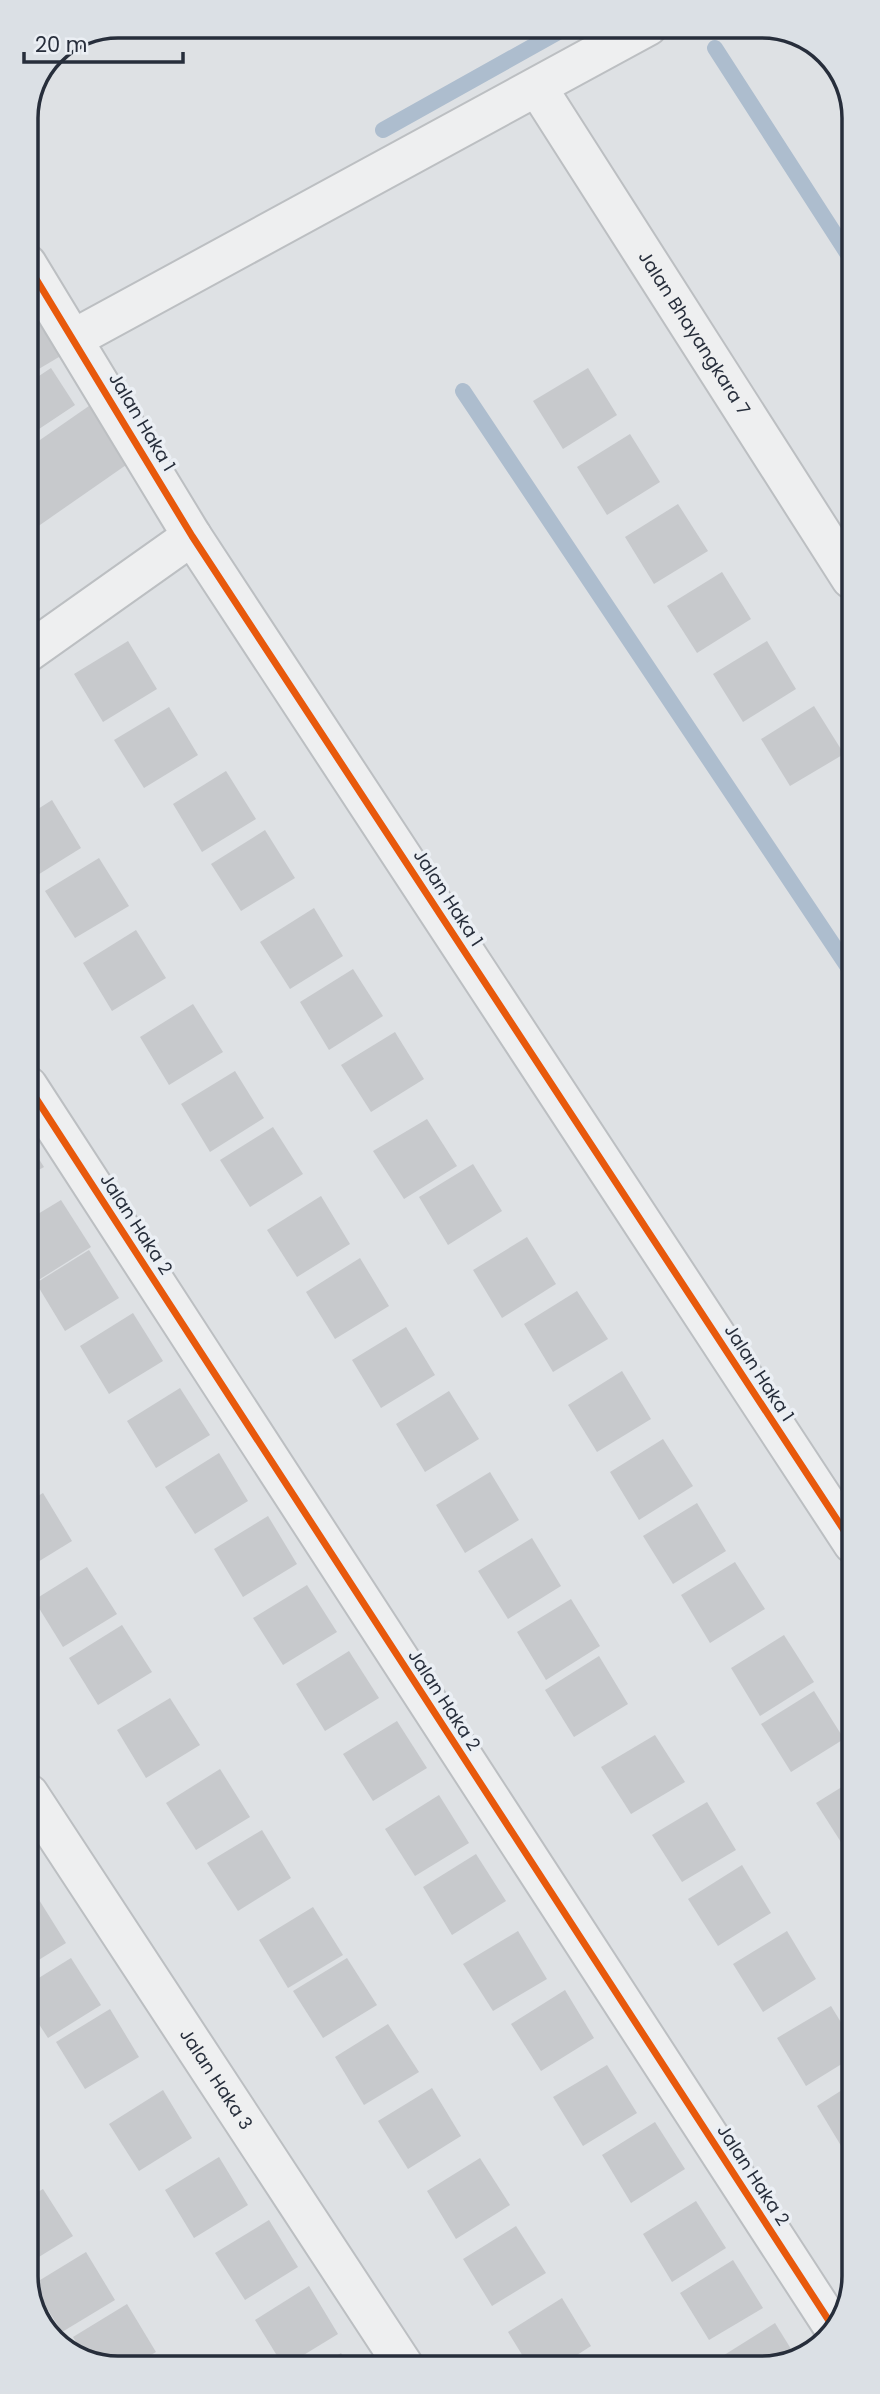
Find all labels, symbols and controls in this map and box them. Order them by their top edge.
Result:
scale bar [24,21,184,65]
text: 20 m [35,30,88,59]
street label: Jalan Bhayangkara 7 [633,246,756,420]
street label: Jalan Haka 1 [103,368,182,476]
street label: Jalan Haka 1 [408,844,489,951]
street label: Jalan Haka 2 [94,1168,178,1279]
street label: Jalan Haka 1 [719,1319,800,1426]
street label: Jalan Haka 2 [402,1644,486,1755]
street label: Jalan Haka 3 [174,2023,259,2134]
street label: Jalan Haka 2 [711,2119,795,2230]

